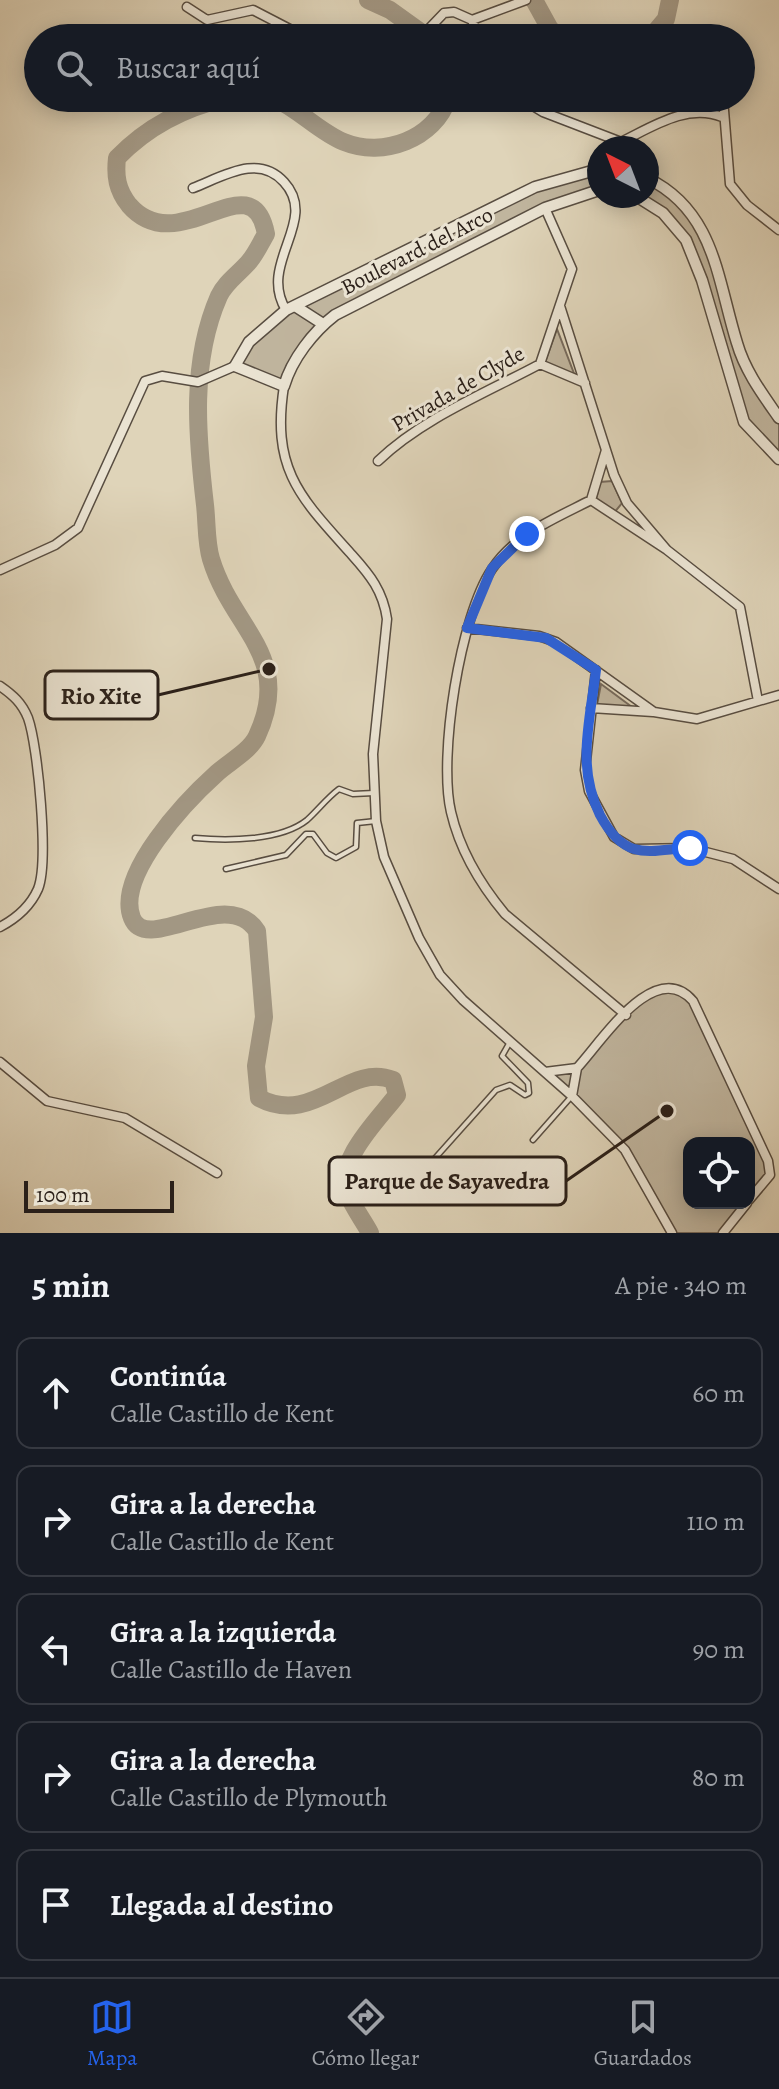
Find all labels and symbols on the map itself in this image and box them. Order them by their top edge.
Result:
north arrow [587,136,659,208]
street label: Boulevard del Arco [336,200,498,302]
street label: Privada de Clyde [386,339,530,439]
route end [509,516,545,552]
callout: Rio Xite [45,671,158,719]
text: Rio Xite [60,680,142,712]
route start [672,830,708,866]
callout: Parque de Sayavedra [329,1157,566,1205]
text: Parque de Sayavedra [344,1165,550,1197]
scale bar [24,1177,174,1213]

